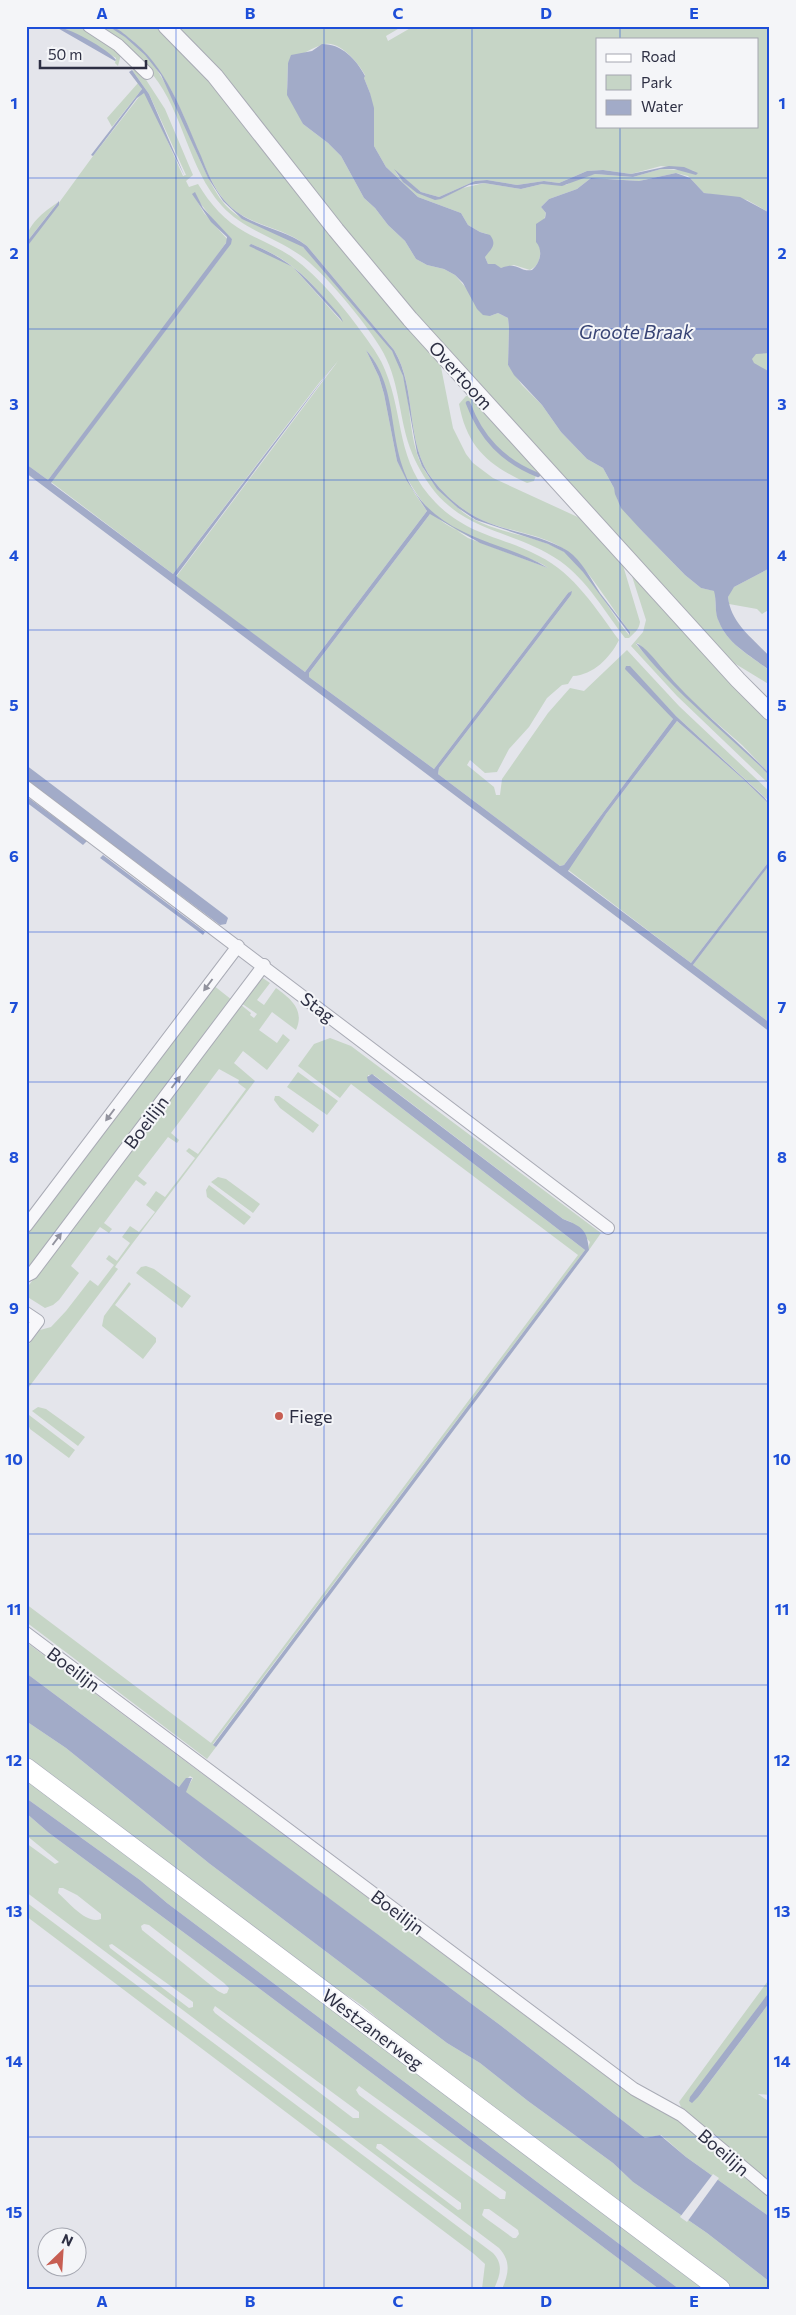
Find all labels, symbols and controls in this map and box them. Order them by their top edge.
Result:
text: A [96,3,108,22]
text: B [245,3,256,22]
text: C [393,3,404,22]
text: D [540,3,552,22]
text: E [689,3,699,22]
scale bar [40,38,146,70]
legend [596,38,758,128]
text: 50 m [48,45,82,63]
text: Road [641,47,676,65]
text: Park [641,73,672,91]
text: 1 [10,93,18,112]
text: 1 [778,93,786,112]
text: Water [641,97,683,115]
text: 2 [9,243,19,262]
text: 2 [777,243,787,262]
water label: Groote Braak [579,320,694,343]
street label: Overtoom [424,336,498,414]
text: 3 [9,394,19,413]
text: 3 [777,394,787,413]
text: 4 [9,545,19,564]
text: 4 [777,545,787,564]
text: 5 [9,695,19,714]
text: 5 [777,695,787,714]
text: 6 [9,846,19,865]
text: 6 [777,846,787,865]
one-way arrow [203,978,213,992]
street label: Stag [297,987,340,1027]
text: 7 [10,997,19,1016]
text: 7 [778,997,787,1016]
one-way arrow [171,1075,181,1089]
street label: Boeilijn [119,1091,173,1153]
one-way arrow [105,1108,116,1121]
text: 8 [9,1147,19,1166]
text: 8 [777,1147,787,1166]
one-way arrow [52,1233,63,1246]
text: 9 [9,1298,19,1317]
text: 9 [777,1298,787,1317]
place label: Fiege [289,1405,333,1427]
marker: Fiege [273,1410,285,1422]
text: 10 [5,1449,23,1468]
text: 10 [773,1449,791,1468]
text: 11 [7,1599,21,1618]
text: 11 [775,1599,789,1618]
street label: Boeilijn [43,1642,105,1696]
text: 12 [6,1750,22,1769]
text: 12 [774,1750,790,1769]
street label: Boeilijn [367,1885,429,1939]
text: 13 [6,1901,22,1920]
text: 13 [774,1901,790,1920]
street label: Westzanerweg [318,1984,428,2074]
text: 14 [5,2051,23,2070]
text: 14 [773,2051,791,2070]
street label: Boeilijn [694,2124,754,2180]
text: 15 [6,2202,22,2221]
text: 15 [774,2202,790,2221]
north arrow [38,2228,88,2278]
text: N [59,2230,76,2250]
text: A [96,2291,108,2310]
text: B [245,2291,256,2310]
text: C [393,2291,404,2310]
text: D [540,2291,552,2310]
text: E [689,2291,699,2310]

